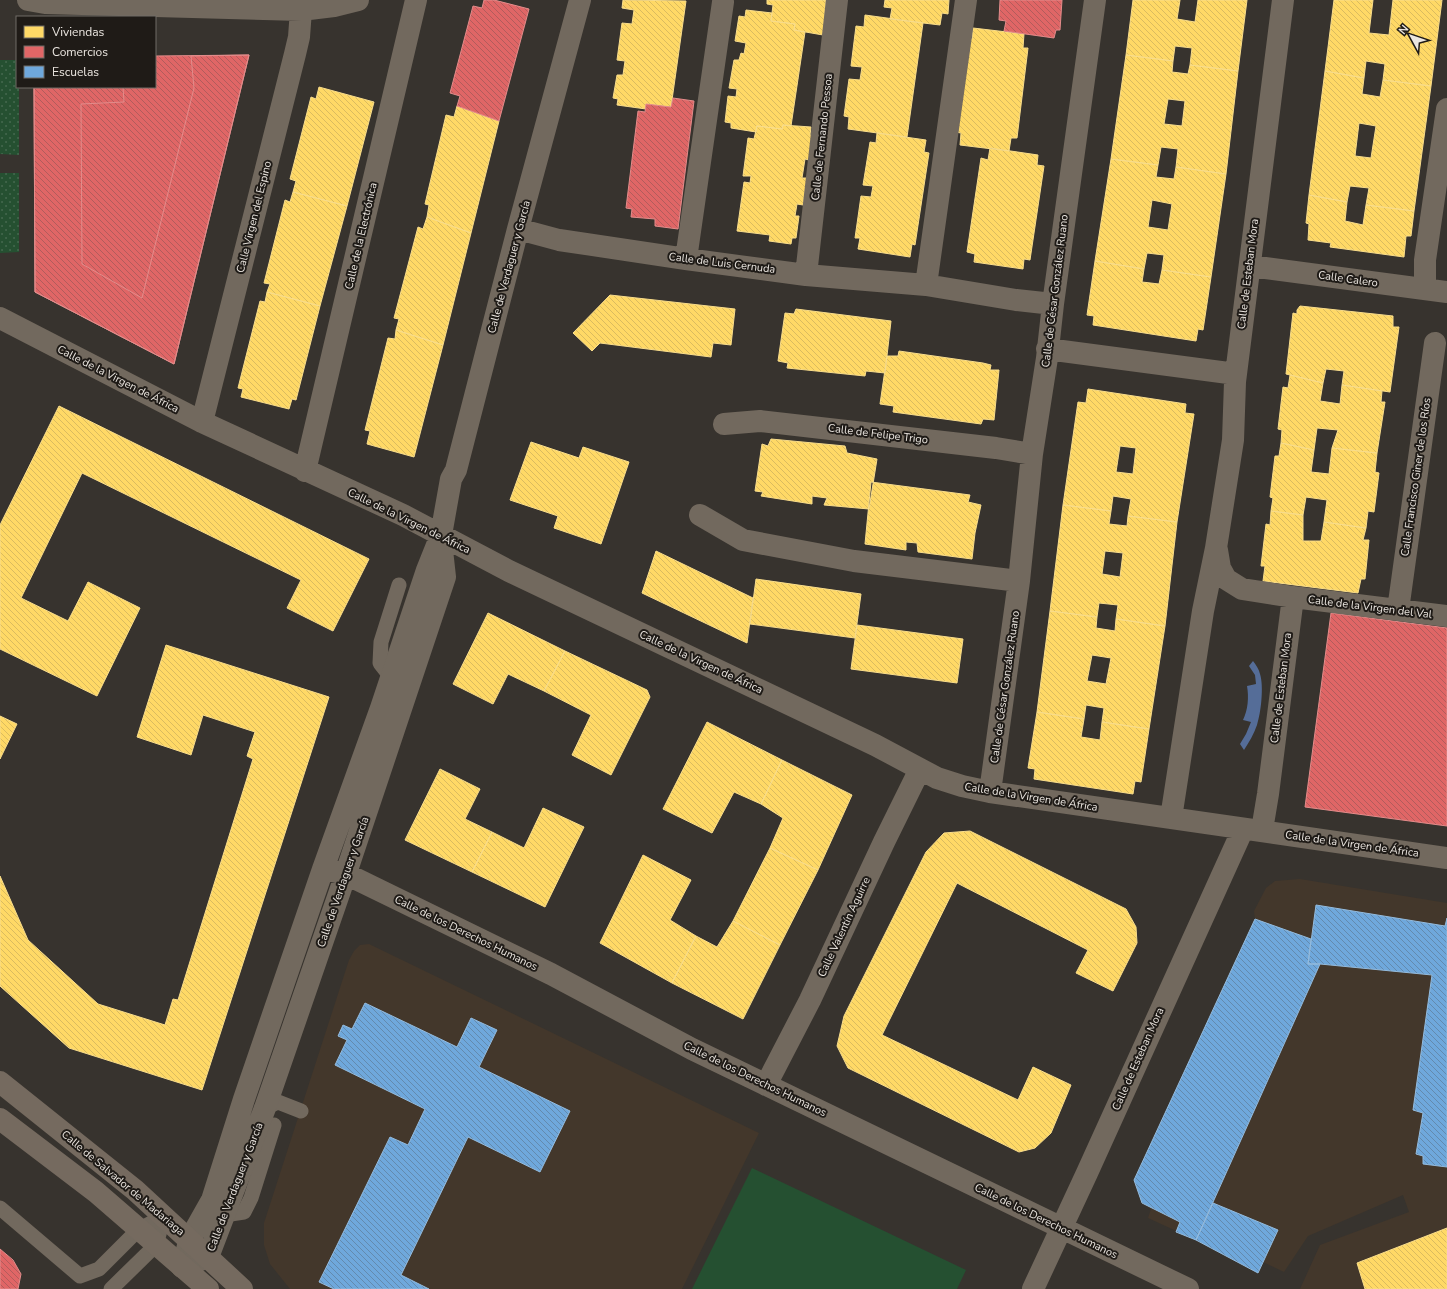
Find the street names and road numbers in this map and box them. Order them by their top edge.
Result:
street label: Calle de Fernando Pessoa [808,73,836,201]
street label: Calle Virgen del Espino [233,159,275,275]
street label: Calle de la Electrónica [341,181,381,291]
street label: Calle de Verdaguer y García [484,199,534,335]
street label: Calle de César González Ruano [1038,214,1072,368]
street label: Calle de Esteban Mora [1234,218,1262,330]
street label: Calle de Luis Cernuda [668,249,776,277]
street label: Calle Calero [1317,267,1379,291]
street label: Calle de la Virgen de África [55,341,182,416]
street label: Calle Francisco Giner de los Ríos [1397,397,1435,557]
street label: Calle de Felipe Trigo [827,420,929,448]
street label: Calle de la Virgen de África [345,484,473,557]
street label: Calle de la Virgen del Val [1307,592,1434,622]
street label: Calle de César González Ruano [987,610,1023,764]
street label: Calle de la Virgen de África [637,626,766,697]
street label: Calle de Esteban Mora [1267,632,1295,744]
street label: Calle de la Virgen de África [963,778,1099,815]
street label: Calle de Verdaguer y García [314,815,372,949]
street label: Calle de la Virgen de África [1284,826,1420,861]
street label: Calle Valentín Aguirre [814,875,874,979]
street label: Calle de los Derechos Humanos [392,892,540,974]
street label: Calle de Esteban Mora [1109,1005,1168,1113]
street label: Calle de los Derechos Humanos [681,1038,829,1120]
street label: Calle de Verdaguer y García [203,1120,267,1254]
street label: Calle de Salvador de Madariaga [58,1127,188,1239]
street label: Calle de los Derechos Humanos [972,1180,1120,1262]

